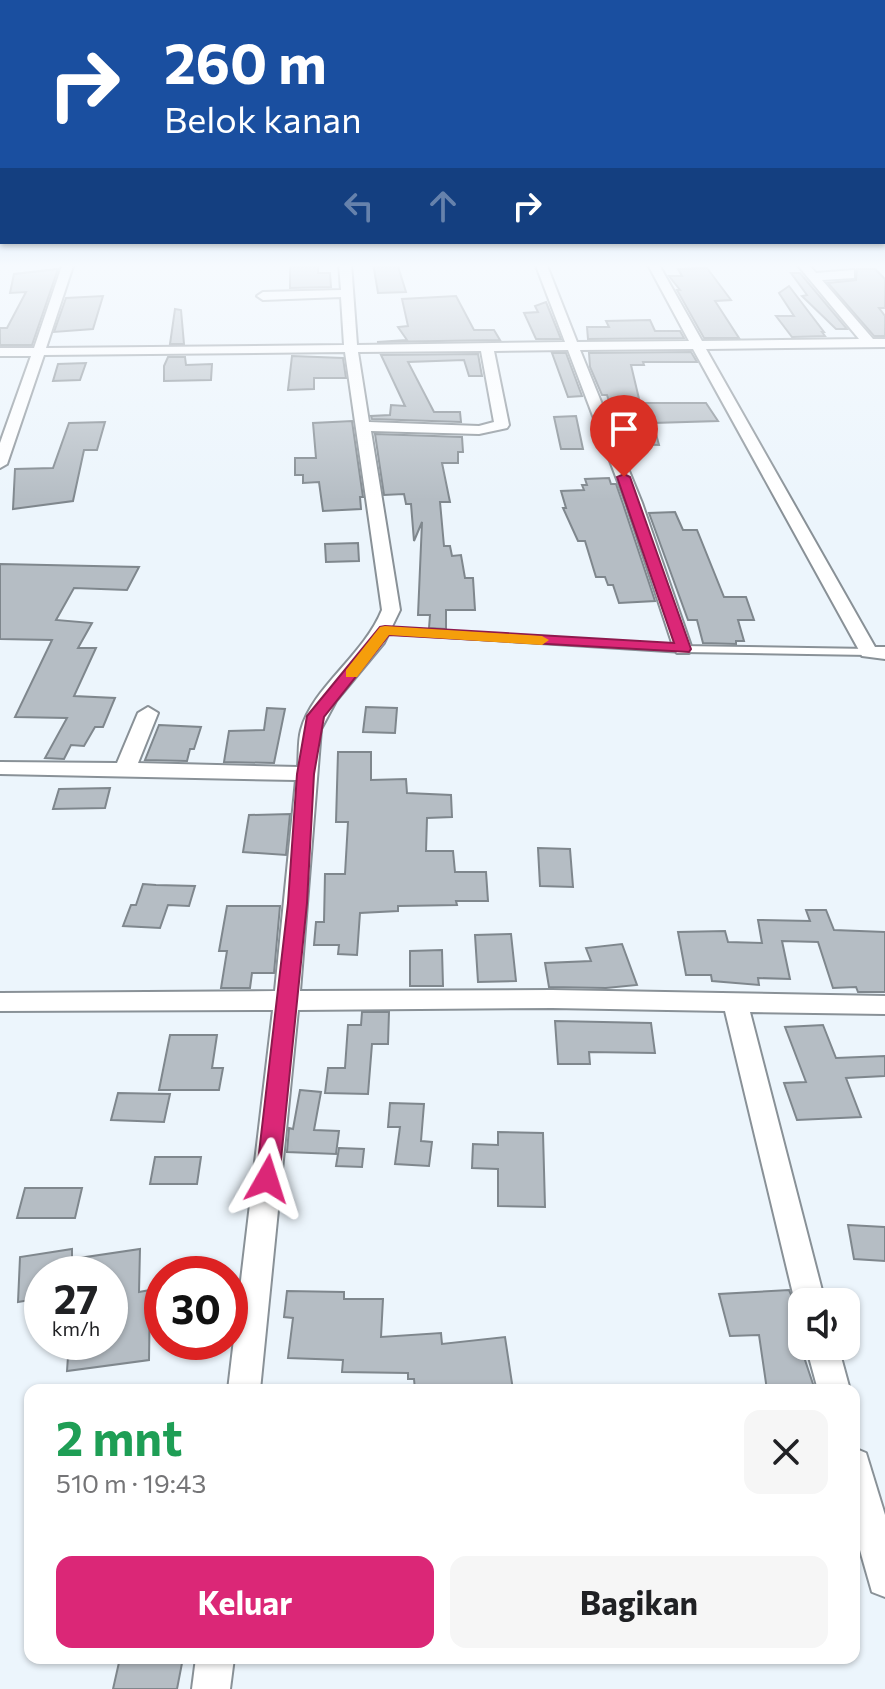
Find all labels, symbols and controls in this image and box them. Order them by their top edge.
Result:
text: 260 m [164,27,327,96]
icon: right [32,32,136,136]
text: Belok kanan [164,96,362,140]
icon: left [337,184,381,228]
icon: ahead [421,184,465,228]
icon: right [505,184,549,228]
pin [590,395,658,477]
icon: arrive [602,407,646,451]
position arrow [225,1137,309,1221]
speed limit sign: 30 [144,1256,248,1360]
text: 27 [54,1273,98,1322]
map controls [788,1288,860,1360]
button: sound [788,1288,860,1360]
text: km/h [52,1316,100,1340]
text: 2 mnt [56,1407,182,1466]
button: close [744,1410,828,1494]
text: 510 m · 19:43 [56,1467,206,1498]
button: Keluar [56,1556,434,1648]
button: Bagikan [450,1556,828,1648]

